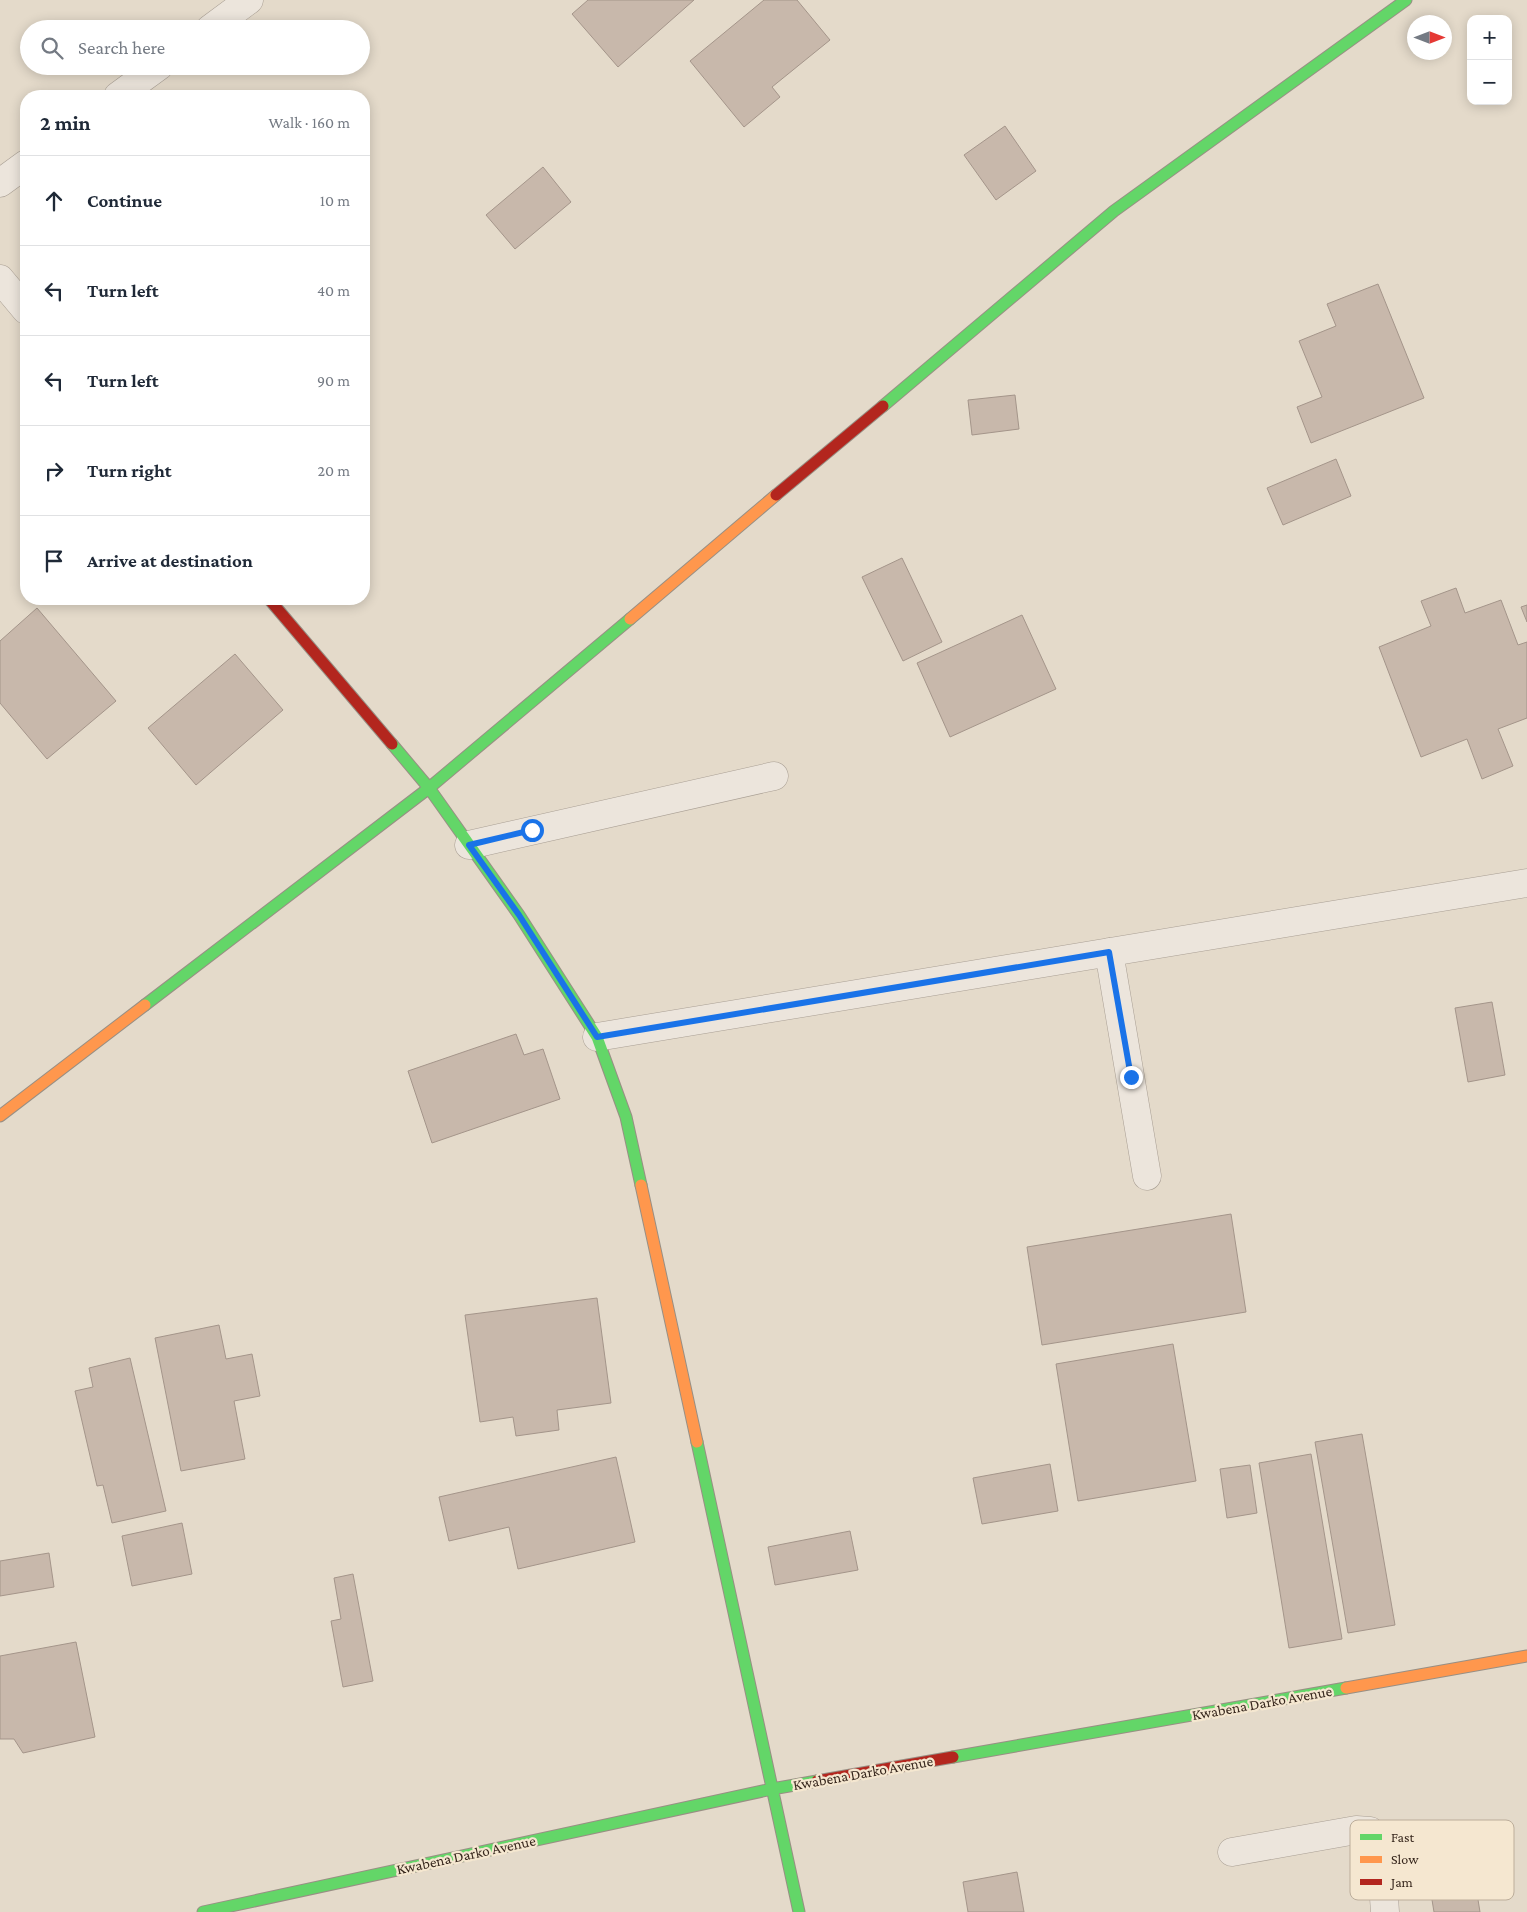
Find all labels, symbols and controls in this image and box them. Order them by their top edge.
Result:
north arrow [1407,15,1452,60]
map controls [1467,15,1512,105]
button: + [1467,15,1512,60]
search box [20,20,370,75]
icon: search [38,34,66,62]
text: Search here [78,37,165,58]
button: − [1467,60,1512,105]
text: 2 min [40,111,91,135]
text: Walk · 160 m [269,114,350,131]
icon: ahead [40,187,68,215]
text: Continue [87,190,162,211]
text: 10 m [320,192,350,209]
icon: left [40,277,68,305]
text: Turn left [87,280,159,301]
text: 40 m [317,282,350,299]
icon: left [40,367,68,395]
text: Turn left [87,370,159,391]
text: 90 m [317,372,350,389]
icon: right [40,457,68,485]
text: Turn right [87,460,172,481]
text: 20 m [317,462,350,479]
icon: arrive [40,547,68,575]
text: Arrive at destination [87,550,253,571]
route start [521,819,544,842]
route end [1120,1066,1143,1089]
street label: Kwabena Darko Avenue [1191,1683,1334,1723]
street label: Kwabena Darko Avenue [792,1753,935,1793]
legend [1350,1820,1514,1900]
text: Fast [1391,1829,1415,1845]
street label: Kwabena Darko Avenue [395,1832,537,1878]
text: Slow [1391,1851,1419,1867]
text: Jam [1389,1874,1413,1890]

